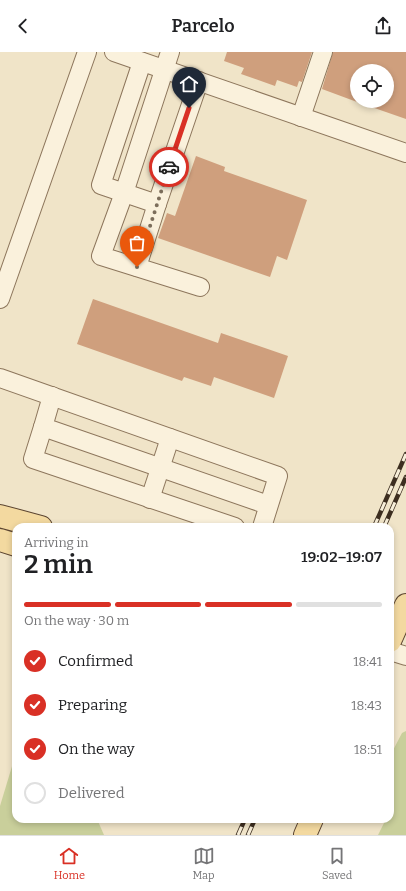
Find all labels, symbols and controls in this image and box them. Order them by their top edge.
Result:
icon: back [12,15,34,37]
text: Parcelo [171,15,235,37]
icon: share [372,15,394,37]
map controls [350,64,394,108]
button: locate [350,64,394,108]
pin [172,67,206,108]
icon: home [178,73,200,95]
courier [149,147,189,187]
icon: car [158,156,180,178]
pin [120,226,154,267]
icon: bag [126,232,148,254]
text: Arriving in [24,535,89,550]
text: 19:02–19:07 [301,548,382,566]
text: 2 min [24,549,93,580]
text: On the way · 30 m [24,613,129,628]
icon: check [24,650,46,672]
text: Confirmed [58,652,133,670]
text: 18:41 [353,654,382,669]
icon: check [24,694,46,716]
text: Preparing [58,696,127,714]
text: 18:43 [351,698,382,713]
icon: check [24,738,46,760]
text: On the way [58,740,135,758]
text: 18:51 [354,742,382,757]
text: Delivered [58,784,125,802]
tab: Home [54,845,85,882]
tab: Map [192,845,215,882]
tab: Saved [322,845,352,882]

